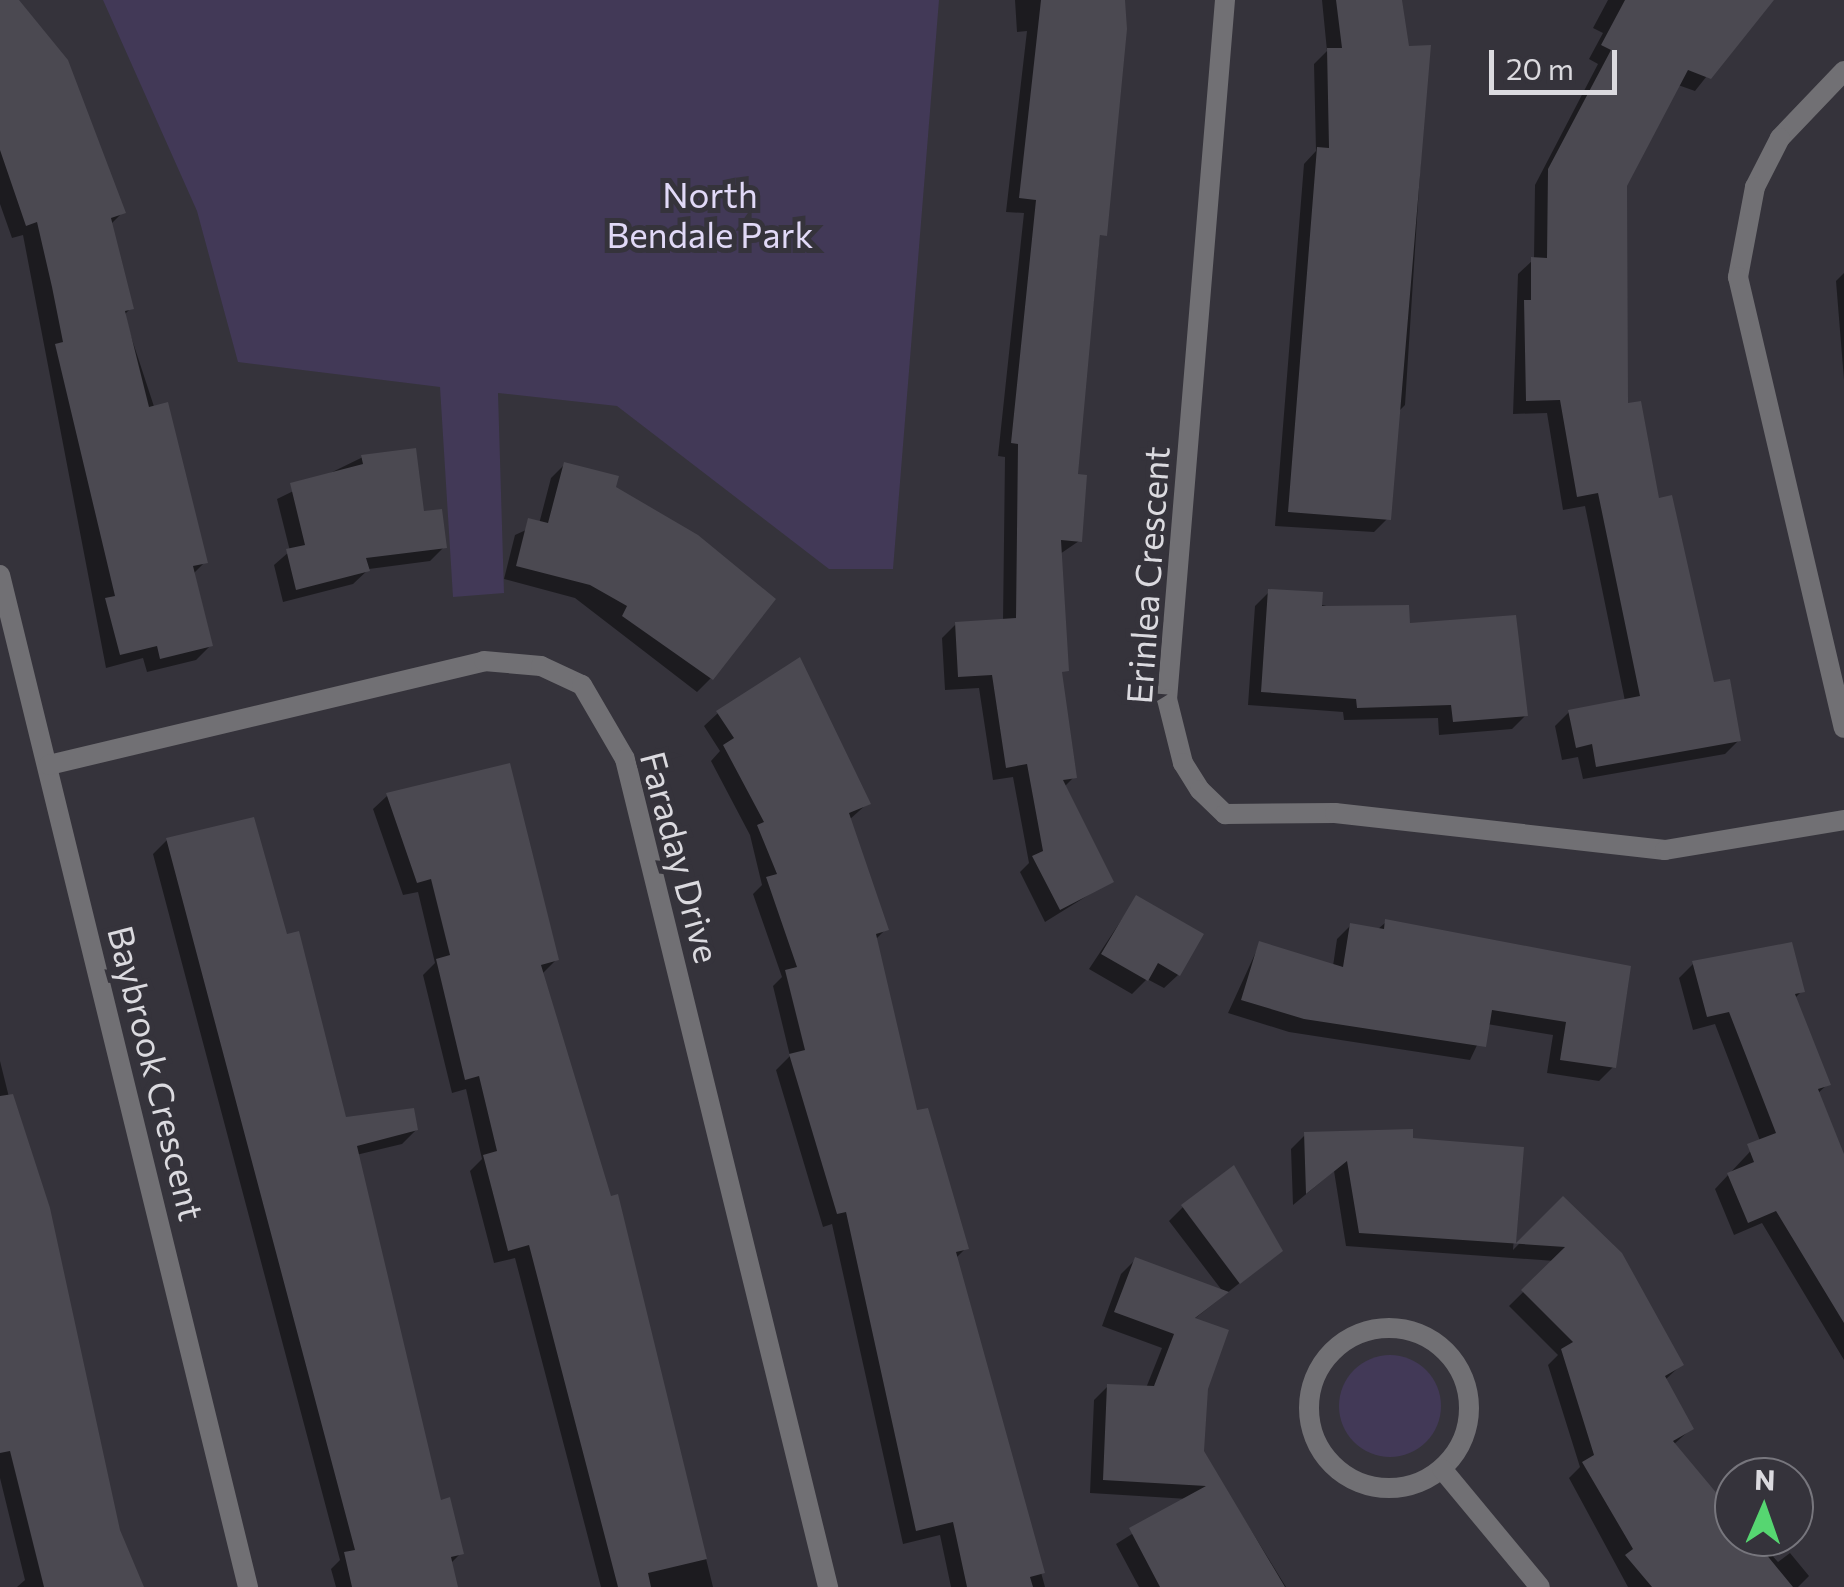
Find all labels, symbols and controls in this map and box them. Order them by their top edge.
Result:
scale bar [1494,30,1622,92]
text: 20 m [1506,49,1574,86]
park label: North Bendale Park [607,173,813,255]
street label: Erinlea Crescent [1117,445,1177,705]
street label: Faraday Drive [633,747,729,967]
street label: Baybrook Crescent [100,921,214,1225]
north arrow [1714,1457,1814,1557]
text: N [1754,1462,1776,1496]

